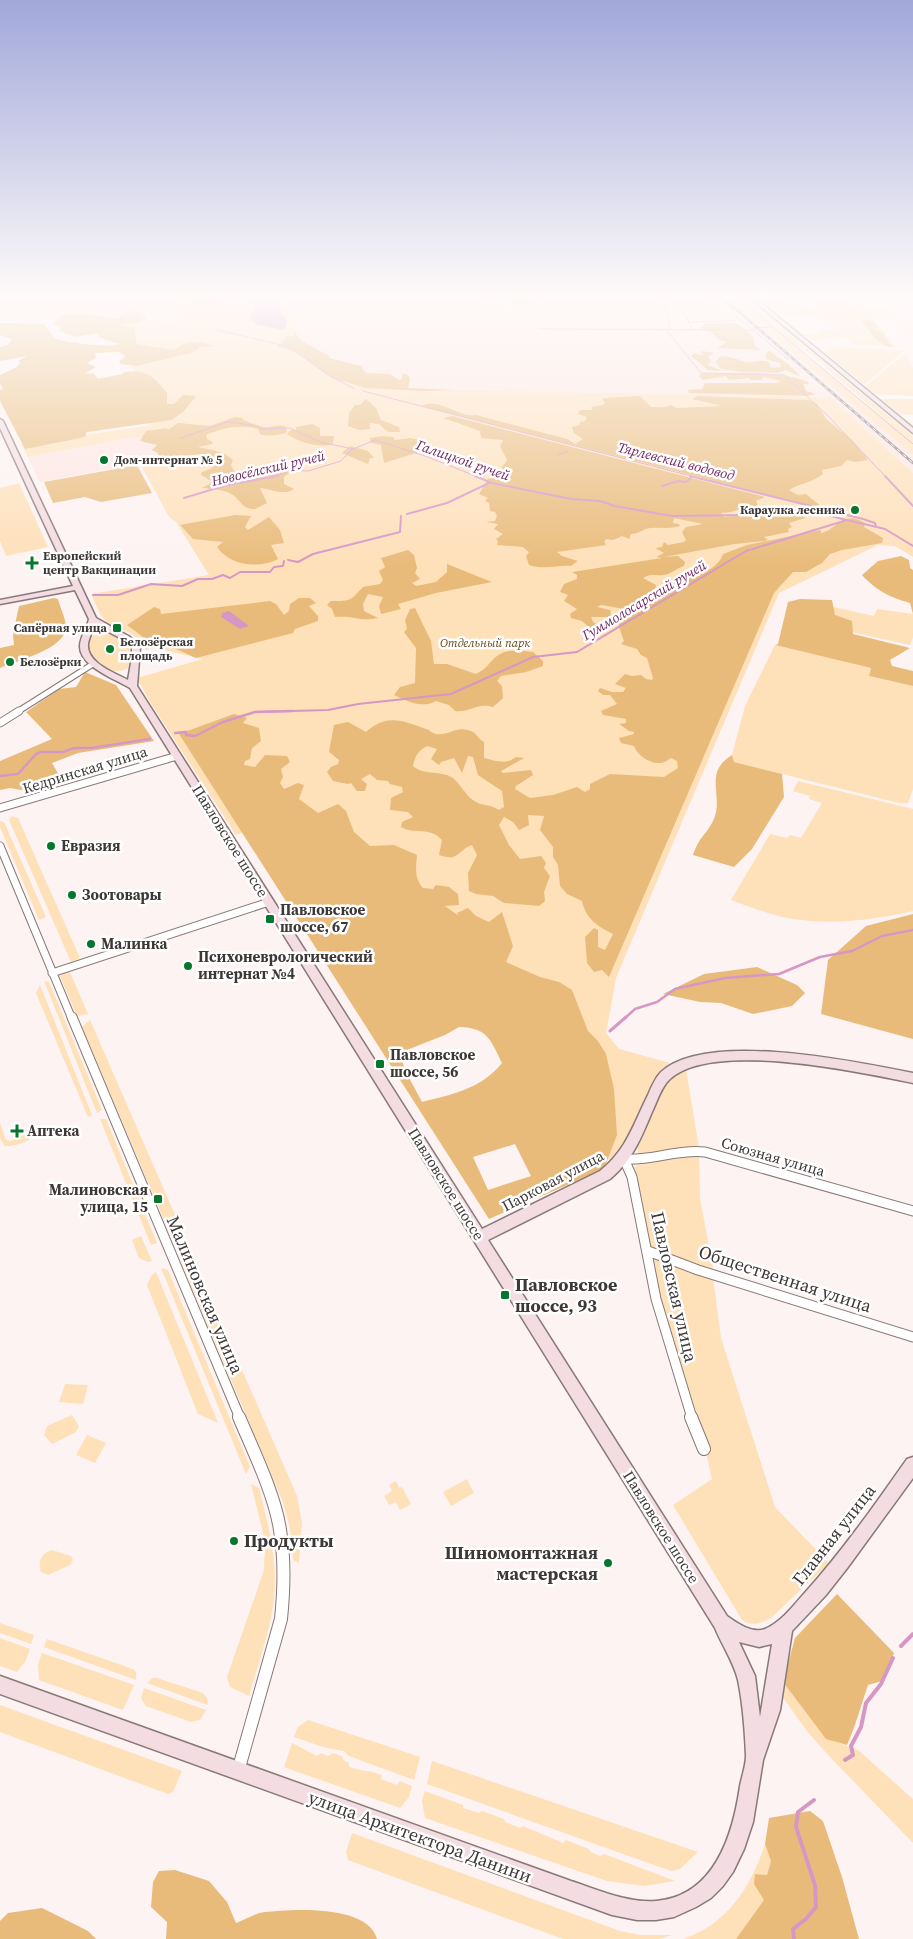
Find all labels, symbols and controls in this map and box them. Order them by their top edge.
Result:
water label: Галицкой ручей [413,434,512,485]
water label: Тярлевский водовод [616,437,737,485]
water label: Новосёлский ручей [208,445,327,491]
place label: Дом-интернат № 5 [114,452,223,468]
marker: Дом-интернат № 5 [98,454,110,466]
place label: Караулка лесника [740,502,846,518]
marker: Караулка лесника [849,504,861,516]
place label: Европейский центр Вакцинации [43,548,156,578]
water label: Гуммолосарский ручей [577,555,710,646]
marker: Европейский центр Вакцинации [25,556,39,570]
place label: Сапёрная улица [14,620,108,636]
marker: Сапёрная улица [111,622,123,634]
place label: Белозёрская площадь [120,634,193,664]
park label: Отдельный парк [440,635,530,651]
marker: Белозёрская площадь [104,643,116,655]
place label: Белозёрки [20,654,82,670]
marker: Белозёрки [4,656,16,668]
street label: Кедринская улица [20,740,150,799]
street label: Павловское шоссе [187,780,274,901]
place label: Евразия [61,835,121,856]
marker: Евразия [45,840,57,852]
place label: Зоотовары [82,884,162,905]
marker: Зоотовары [66,889,78,901]
place label: Павловское шоссе, 67 [280,899,366,937]
marker: Павловское шоссе, 67 [264,913,276,925]
place label: Малинка [101,933,168,954]
marker: Малинка [85,938,97,950]
place label: Психоневрологический интернат №4 [198,946,373,984]
marker: Психоневрологический интернат №4 [182,960,194,972]
place label: Павловское шоссе, 56 [390,1044,476,1082]
marker: Павловское шоссе, 56 [374,1058,386,1070]
place label: Аптека [27,1120,80,1141]
street label: Павловское шоссе [403,1123,490,1244]
marker: Аптека [11,1125,23,1137]
street label: Союзная улица [719,1132,828,1181]
street label: Парковая улица [498,1145,608,1216]
place label: Малиновская улица, 15 [49,1179,148,1217]
marker: Малиновская улица, 15 [152,1193,164,1205]
street label: Павловская улица [645,1209,704,1365]
street label: Малиновская улица [161,1212,250,1378]
street label: Общественная улица [696,1239,876,1319]
place label: Павловское шоссе, 93 [515,1272,618,1318]
marker: Павловское шоссе, 93 [499,1289,511,1301]
street label: Павловское шоссе [618,1466,705,1587]
street label: Главная улица [786,1478,882,1591]
place label: Продукты [244,1528,334,1553]
marker: Продукты [228,1535,240,1547]
place label: Шиномонтажная мастерская [445,1540,598,1586]
marker: Шиномонтажная мастерская [602,1557,614,1569]
street label: улица Архитектора Данини [305,1784,535,1889]

